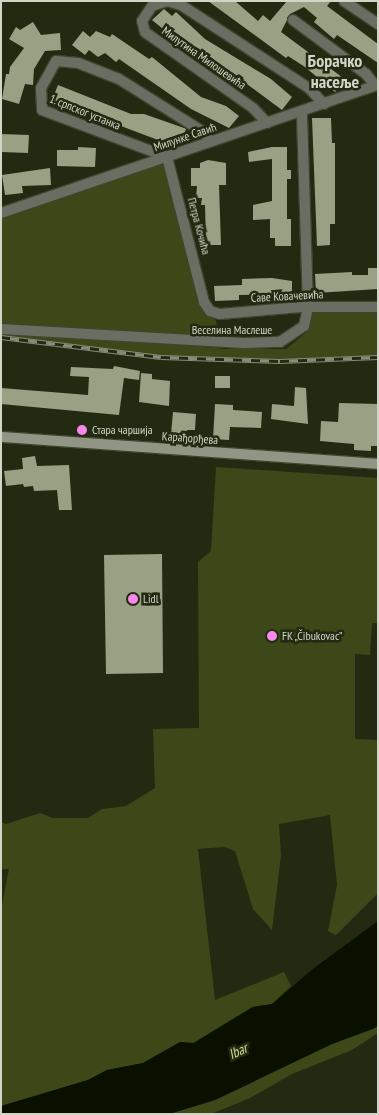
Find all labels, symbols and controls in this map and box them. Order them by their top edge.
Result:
street label: Милутина Милошевића [159,24,249,92]
district label: Борачко насеље [308,51,362,94]
street label: 1. српског устанка [47,91,123,133]
street label: Милунке Савић [152,120,218,154]
street label: Петра Кочића [184,196,214,256]
street label: Саве Ковачевића [250,287,324,305]
street label: Веселина Маслеше [192,323,272,337]
place label: Стара чаршија [92,423,153,437]
marker: Стара чаршија [76,424,88,436]
street label: Карађорђева [161,429,219,447]
place label: Lidl [143,592,159,606]
marker: Lidl [127,593,139,605]
place label: FK „Čibukovac” [282,629,344,643]
marker: FK „Čibukovac” [266,630,278,642]
water label: Ibar [226,1039,250,1063]

